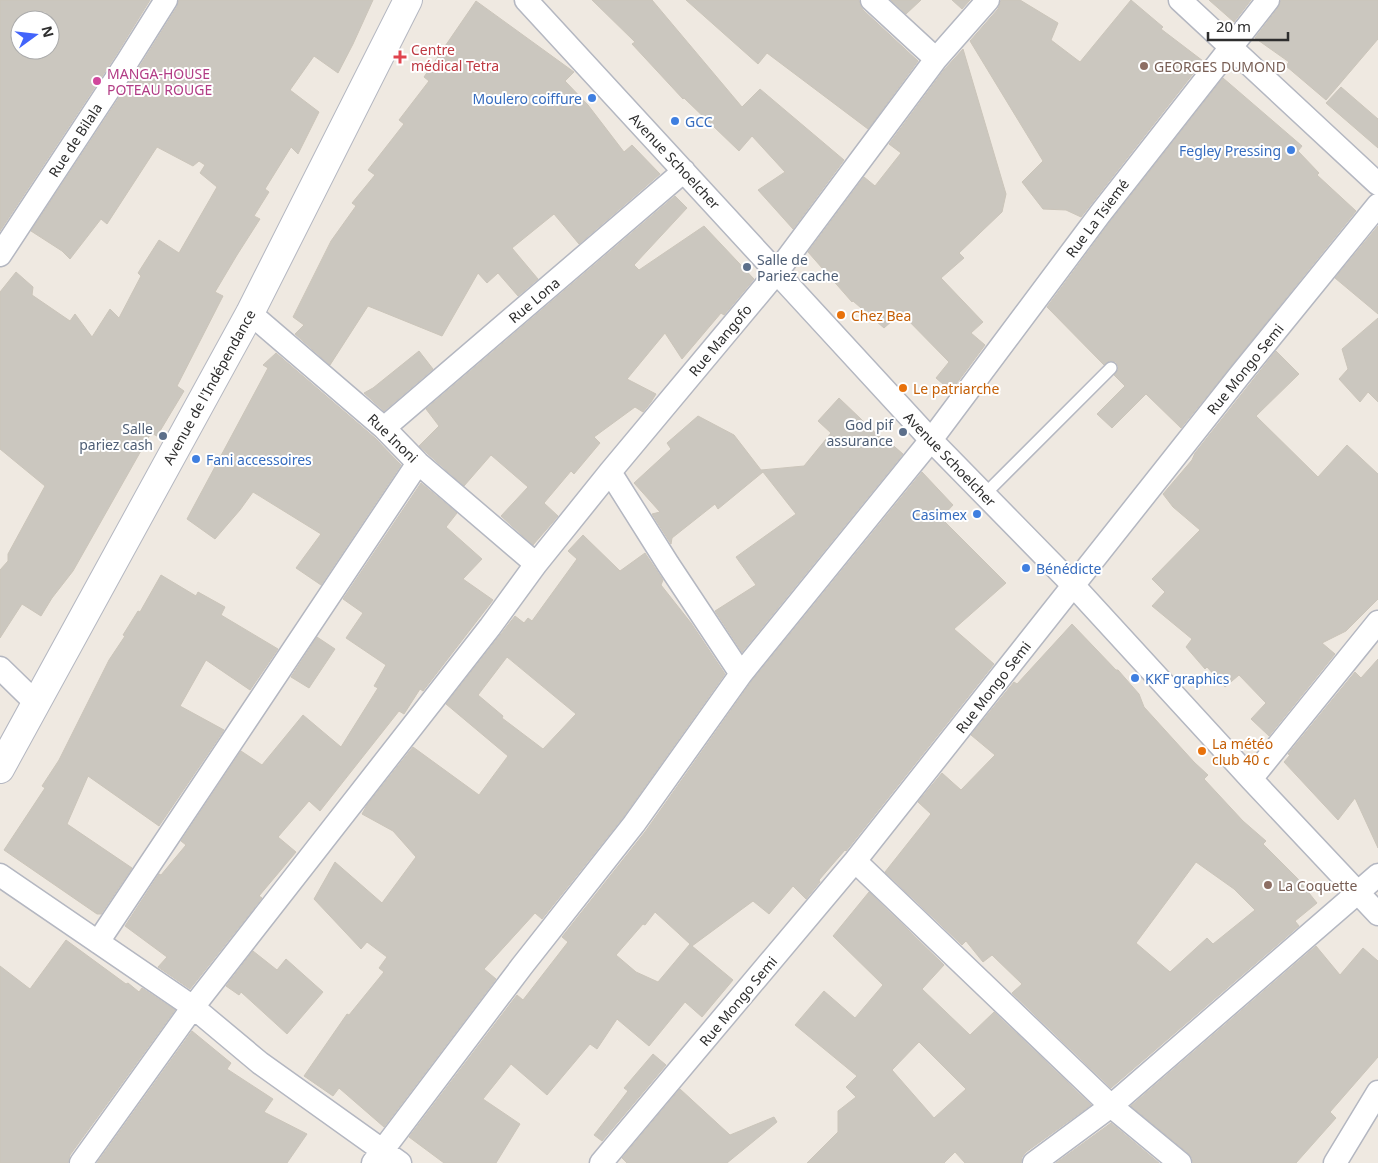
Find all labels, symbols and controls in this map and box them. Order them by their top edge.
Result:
north arrow [10,10,60,60]
scale bar [1208,10,1288,42]
text: 20 m [1216,16,1251,36]
text: N [37,24,59,39]
place label: Centre médical Tetra [411,40,499,75]
marker: Centre médical Tetra [393,50,407,64]
place label: GEORGES DUMOND [1154,57,1286,76]
marker: GEORGES DUMOND [1138,60,1150,72]
place label: MANGA-HOUSE POTEAU ROUGE [107,64,212,99]
marker: MANGA-HOUSE POTEAU ROUGE [91,75,103,87]
place label: Moulero coiffure [473,89,582,108]
marker: Moulero coiffure [586,92,598,104]
street label: Rue de Bilala [44,99,106,181]
street label: Avenue Schoelcher [625,109,725,213]
place label: GCC [685,112,713,131]
marker: GCC [669,115,681,127]
place label: Fegley Pressing [1179,141,1281,160]
marker: Fegley Pressing [1285,144,1297,156]
street label: Rue La Tsiemé [1061,175,1133,261]
place label: Salle de Pariez cache [757,250,839,285]
marker: Salle de Pariez cache [741,261,753,273]
street label: Rue Lona [504,273,564,327]
street label: Rue Mangofo [684,300,756,380]
street label: Avenue de l'Indépendance [158,306,260,468]
place label: Chez Bea [851,306,911,325]
marker: Chez Bea [835,309,847,321]
street label: Rue Mongo Semi [1202,320,1288,418]
place label: Le patriarche [913,379,1000,398]
marker: Le patriarche [897,382,909,394]
street label: Avenue Schoelcher [900,407,1000,511]
street label: Rue Inoni [364,409,422,467]
place label: God pif assurance [826,415,894,450]
place label: Salle pariez cash [79,419,153,454]
marker: God pif assurance [897,426,909,438]
marker: Salle pariez cash [157,430,169,442]
place label: Fani accessoires [206,450,312,469]
marker: Fani accessoires [190,453,202,465]
place label: Casimex [912,505,968,524]
marker: Casimex [971,508,983,520]
place label: Bénédicte [1036,559,1102,578]
marker: Bénédicte [1020,562,1032,574]
street label: Rue Mongo Semi [951,637,1035,737]
place label: KKF graphics [1145,669,1230,688]
marker: KKF graphics [1129,672,1141,684]
place label: La météo club 40 c [1212,734,1273,769]
marker: La météo club 40 c [1196,745,1208,757]
place label: La Coquette [1278,876,1357,895]
marker: La Coquette [1262,879,1274,891]
street label: Rue Mongo Semi [695,952,781,1050]

